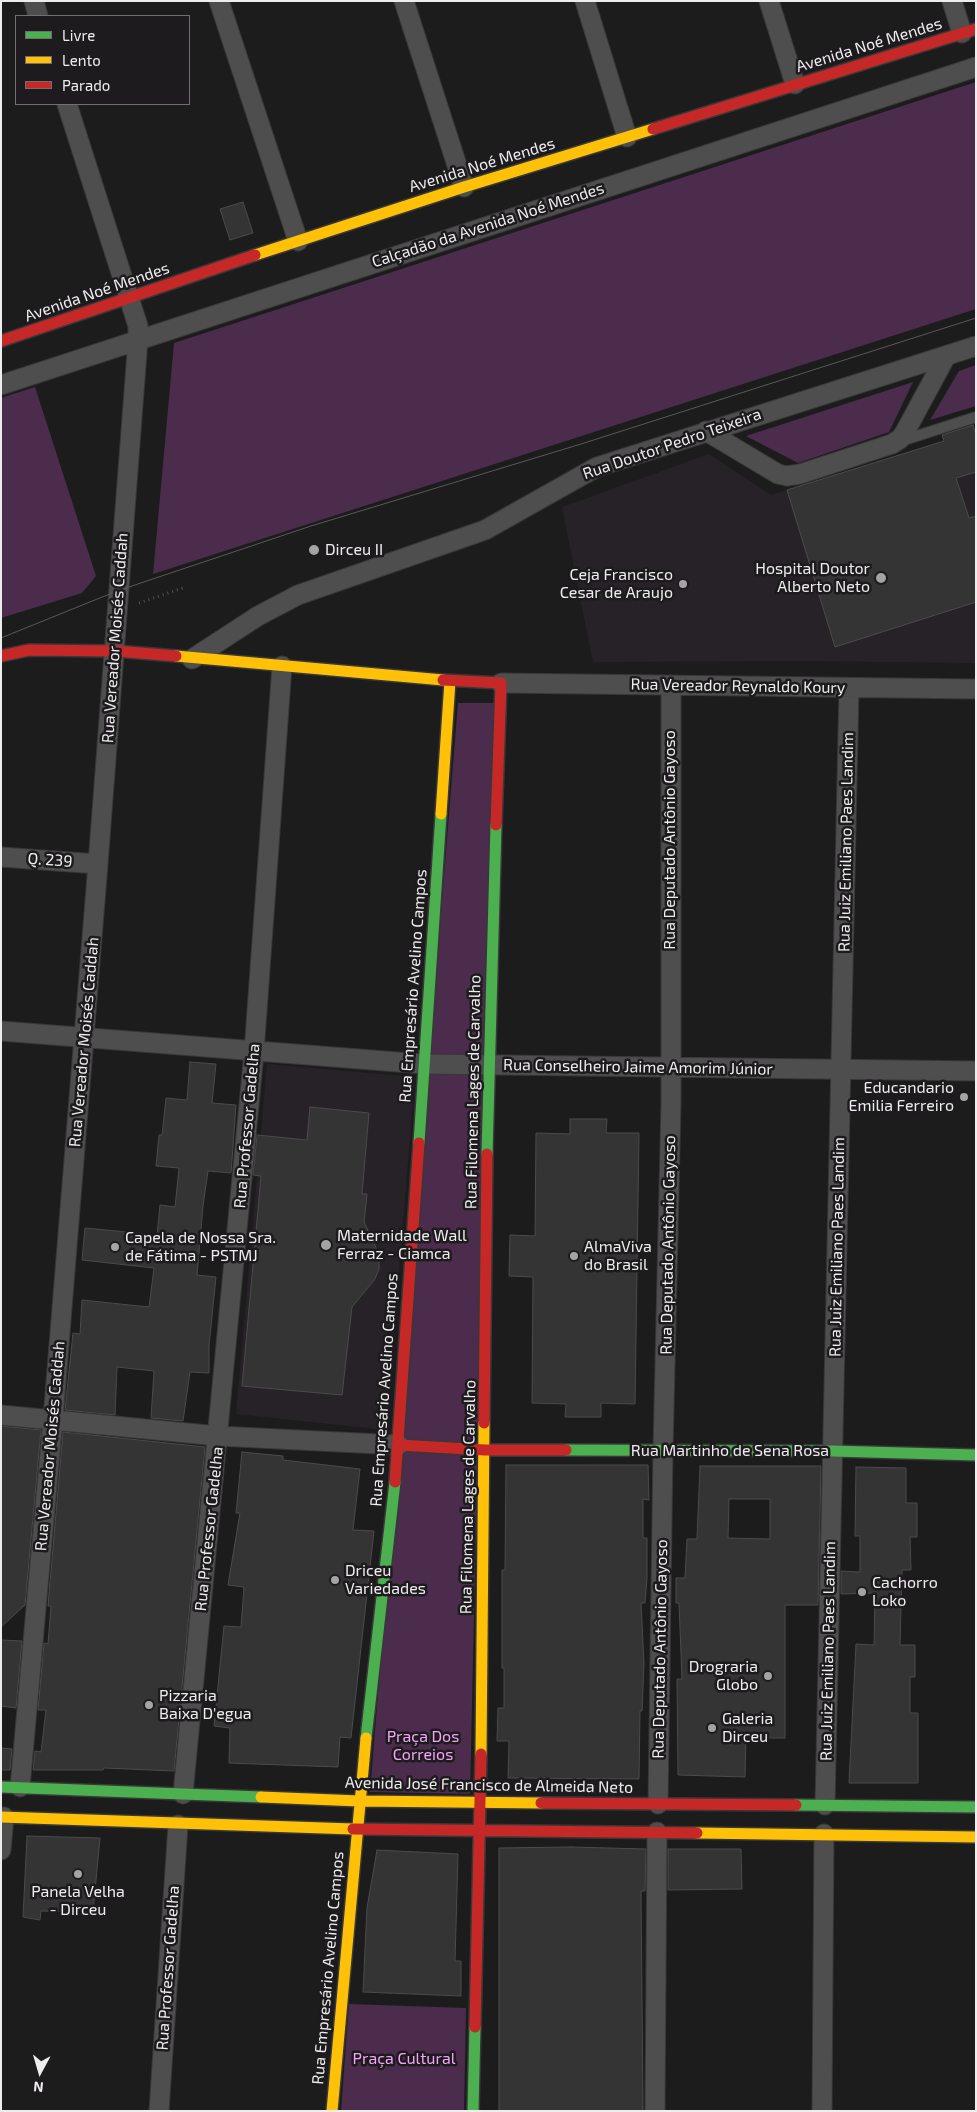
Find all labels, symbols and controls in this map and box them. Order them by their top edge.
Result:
street label: Avenida Noé Mendes [794,14,944,76]
legend [15,15,190,105]
text: Livre [62,26,95,44]
text: Lento [62,51,101,69]
text: Parado [62,76,110,94]
street label: Avenida Noé Mendes [407,134,557,196]
street label: Calçadão da Avenida Noé Mendes [369,178,607,272]
street label: Avenida Noé Mendes [22,258,172,326]
street label: Rua Doutor Pedro Teixeira [580,404,764,484]
street label: Rua Vereador Moisés Caddah [98,532,132,744]
place label: Dirceu II [325,540,383,560]
marker: Dirceu II [307,543,321,557]
place label: Hospital Doutor Alberto Neto [755,559,870,597]
place label: Ceja Francisco Cesar de Araujo [560,565,673,603]
marker: Hospital Doutor Alberto Neto [874,571,888,585]
marker: Ceja Francisco Cesar de Araujo [677,578,689,590]
street label: Rua Vereador Reynaldo Koury [630,675,846,697]
street label: Rua Deputado Antônio Gayoso [660,730,680,950]
street label: Rua Juiz Emiliano Paes Landim [834,732,858,952]
street label: Q. 239 [27,849,73,871]
street label: Rua Empresário Avelino Campos [395,869,431,1103]
street label: Rua Vereador Moisés Caddah [65,936,103,1148]
street label: Rua Filomena Lages de Carvalho [461,975,485,1209]
street label: Rua Professor Gadelha [230,1043,264,1209]
street label: Rua Conselheiro Jaime Amorim Júnior [503,1055,773,1079]
place label: Educandario Emilia Ferreiro [849,1078,954,1116]
marker: Educandario Emilia Ferreiro [958,1091,970,1103]
street label: Rua Deputado Antônio Gayoso [656,1135,680,1355]
street label: Rua Juiz Emiliano Paes Landim [825,1137,849,1357]
place label: Maternidade Wall Ferraz - Ciamca [337,1226,467,1264]
place label: Capela de Nossa Sra. de Fátima - PSTMJ [125,1228,276,1266]
place label: AlmaViva do Brasil [584,1237,652,1275]
marker: Maternidade Wall Ferraz - Ciamca [319,1238,333,1252]
marker: Capela de Nossa Sra. de Fátima - PSTMJ [109,1241,121,1253]
marker: AlmaViva do Brasil [568,1250,580,1262]
street label: Rua Empresário Avelino Campos [366,1273,402,1507]
street label: Rua Vereador Moisés Caddah [31,1340,69,1552]
street label: Rua Filomena Lages de Carvalho [456,1380,480,1614]
street label: Rua Martinho de Sena Rosa [631,1441,829,1461]
street label: Rua Professor Gadelha [191,1446,227,1612]
street label: Rua Deputado Antônio Gayoso [648,1539,672,1759]
street label: Rua Juiz Emiliano Paes Landim [816,1541,840,1761]
place label: Driceu Variedades [345,1561,426,1599]
place label: Cachorro Loko [872,1573,938,1611]
marker: Driceu Variedades [329,1574,341,1586]
marker: Cachorro Loko [856,1586,868,1598]
place label: Drograria Globo [689,1657,758,1695]
marker: Drograria Globo [762,1670,774,1682]
place label: Pizzaria Baixa D'egua [159,1686,252,1724]
marker: Pizzaria Baixa D'egua [143,1699,155,1711]
place label: Galeria Dirceu [722,1709,773,1747]
marker: Galeria Dirceu [706,1722,718,1734]
park label: Praça Dos Correios [387,1727,459,1765]
street label: Avenida José Francisco de Almeida Neto [345,1773,633,1797]
street label: Rua Empresário Avelino Campos [308,1851,348,2085]
marker: Panela Velha - Dirceu [72,1868,84,1880]
place label: Panela Velha - Dirceu [31,1882,125,1920]
street label: Rua Professor Gadelha [153,1885,183,2051]
north arrow [15,2047,65,2097]
park label: Praça Cultural [353,2049,455,2069]
text: N [32,2078,44,2096]

